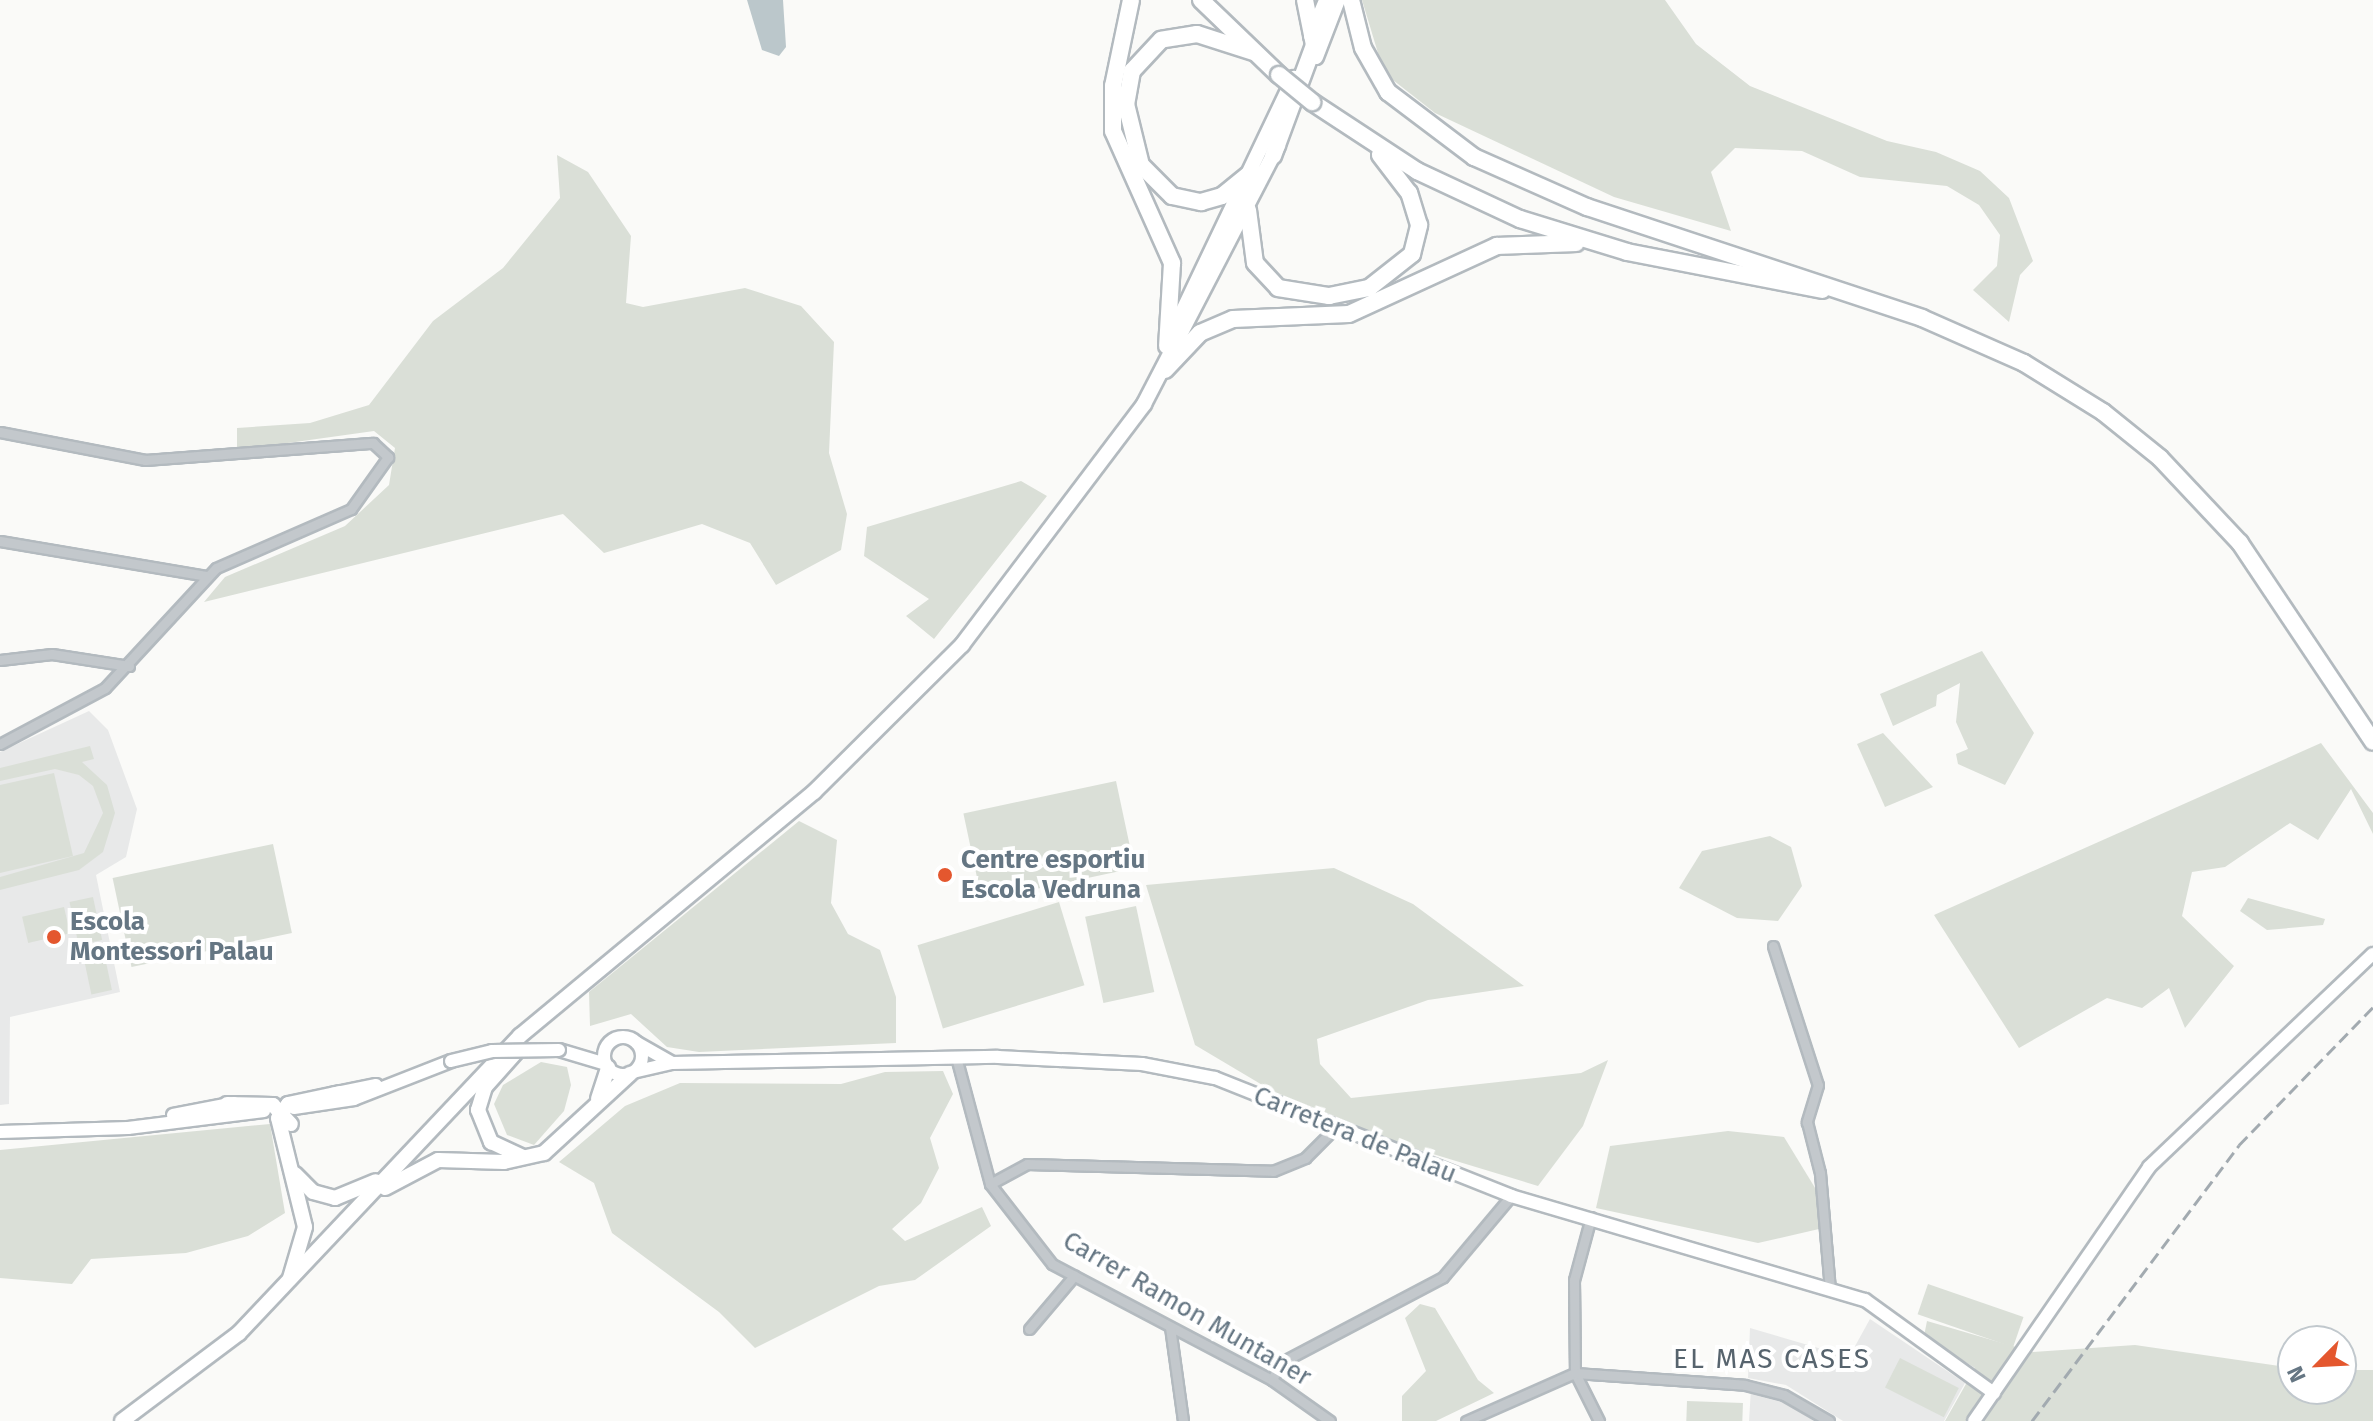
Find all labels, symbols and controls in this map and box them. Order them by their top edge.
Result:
place label: Centre esportiu Escola Vedruna [961,844,1145,906]
marker: Centre esportiu Escola Vedruna [936,866,954,884]
place label: Escola Montessori Palau [70,906,274,968]
marker: Escola Montessori Palau [45,928,63,946]
street label: Carretera de Palau [1249,1080,1461,1190]
street label: Carrer Ramon Muntaner [1057,1225,1317,1393]
north arrow [2277,1325,2357,1405]
district label: EL MAS CASES [1673,1342,1871,1376]
text: N [2281,1362,2312,1386]

